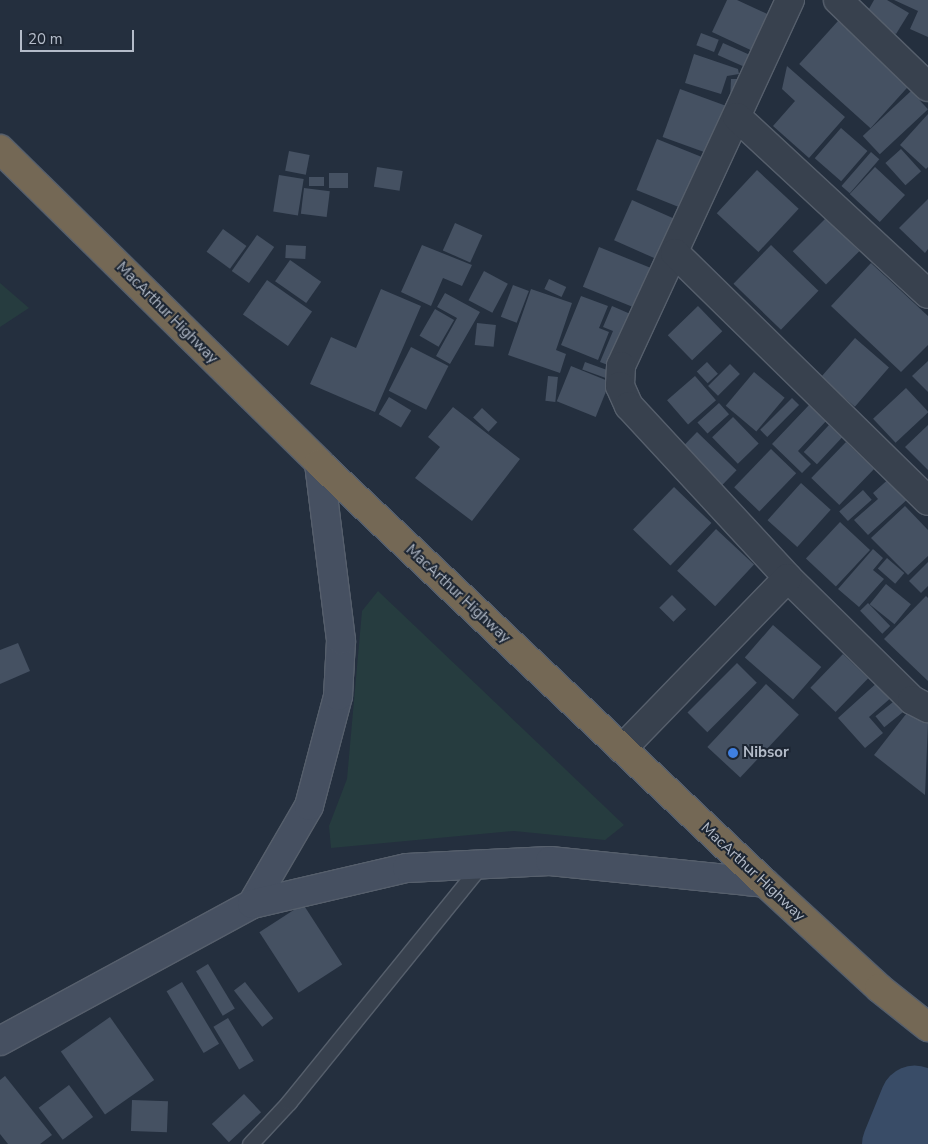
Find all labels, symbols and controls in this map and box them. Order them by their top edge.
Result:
scale bar [22,20,136,52]
text: 20 m [28,29,63,49]
street label: MacArthur Highway [113,259,221,367]
street label: MacArthur Highway [402,541,514,647]
place label: Nibsor [743,744,789,762]
marker: Nibsor [727,747,739,759]
street label: MacArthur Highway [697,819,809,925]

